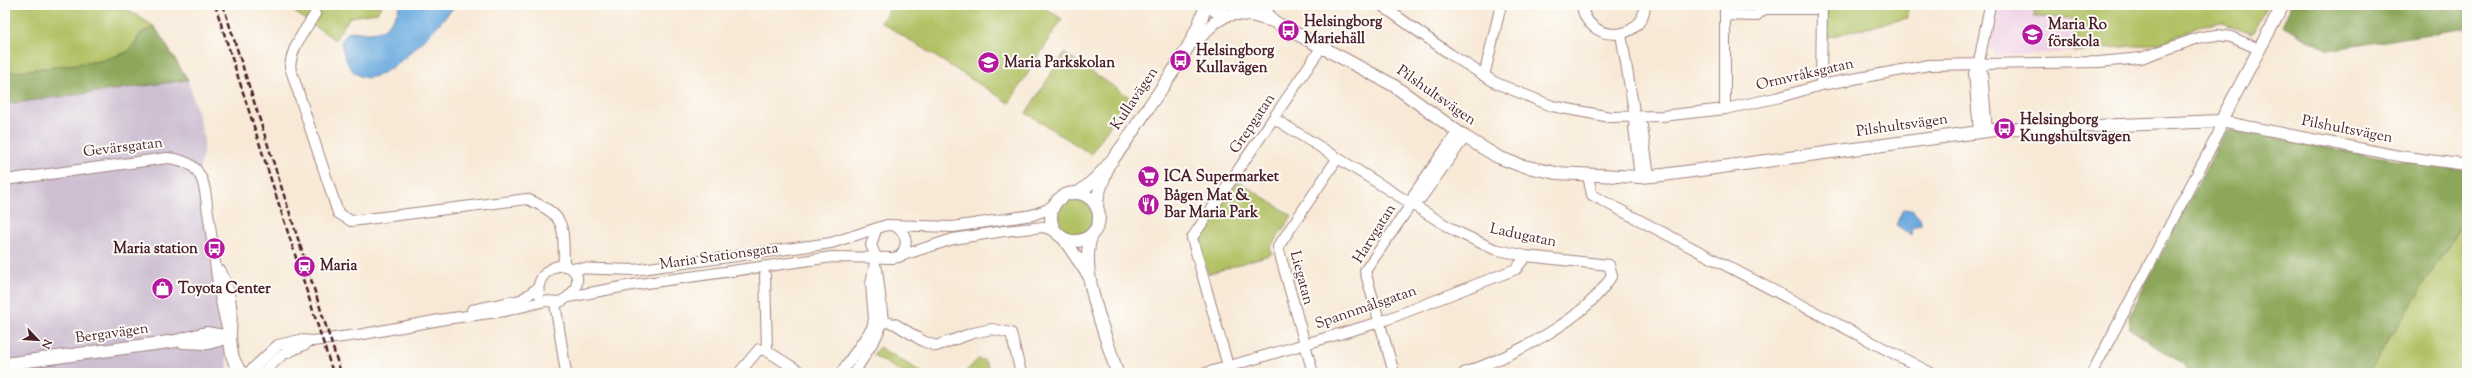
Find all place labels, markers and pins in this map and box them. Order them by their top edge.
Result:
place label: Helsingborg Mariehäll [1304,12,1383,50]
place label: Maria Ro förskola [2048,15,2107,53]
bus stop icon: Helsingborg Mariehäll [1275,18,1301,44]
school or university icon: Maria Ro förskola [2020,21,2046,47]
place label: Helsingborg Kullavägen [1196,41,1275,79]
bus stop icon: Helsingborg Kullavägen [1168,47,1194,73]
school or university icon: Maria Parkskolan [976,50,1002,76]
place label: Maria Parkskolan [1004,53,1115,74]
place label: Helsingborg Kungshultsvägen [2020,110,2131,148]
bus stop icon: Helsingborg Kungshultsvägen [1991,116,2017,142]
supermarket icon: ICA Supermarket [1135,164,1161,190]
place label: ICA Supermarket [1164,167,1280,188]
place label: Bågen Mat & Bar Maria Park [1164,186,1259,224]
restaurant icon: Bågen Mat & Bar Maria Park [1136,192,1162,218]
bus stop icon: Maria station [201,236,227,262]
place label: Maria station [113,239,198,260]
station icon: Maria [292,253,318,279]
place label: Maria [320,256,357,277]
shop icon: Toyota Center [149,276,175,302]
place label: Toyota Center [178,279,271,300]

